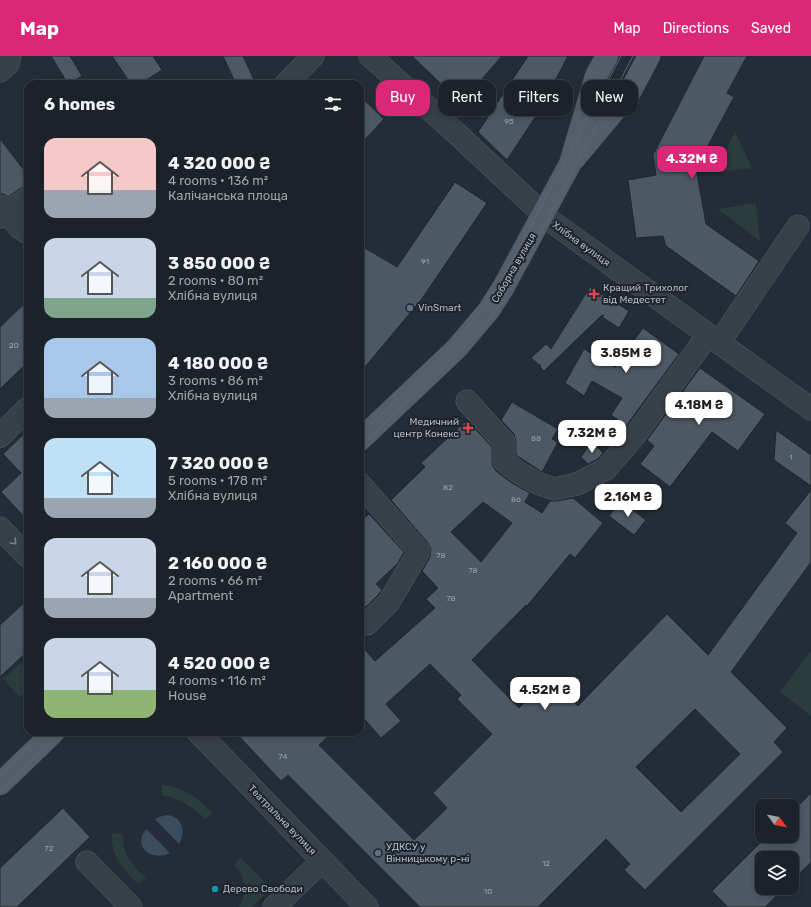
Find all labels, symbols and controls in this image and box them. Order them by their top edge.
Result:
text: Map [20,17,59,40]
text: Map [614,20,641,37]
text: Directions [663,20,729,37]
text: Saved [751,20,791,37]
chip: Buy [376,80,430,116]
chip: Rent [438,80,496,116]
chip: Filters [504,80,573,116]
chip: New [581,80,638,116]
icon: filters [322,93,344,115]
text: 6 homes [44,94,115,114]
house number: 95 [504,117,514,126]
pin: 4.32M ₴ [655,146,729,180]
text: 4.32M ₴ [666,151,718,166]
text: 4 320 000 ₴ [168,153,271,173]
icon: home [76,154,124,202]
text: 4 rooms · 136 m² [168,173,268,188]
text: Калічанська площа [168,188,288,203]
street label: Хлібна вулиця [550,219,612,269]
street label: Соборна вулиця [489,231,539,305]
text: 3 850 000 ₴ [168,253,270,273]
icon: home [76,254,124,302]
house number: 91 [421,257,429,266]
text: 2 rooms · 80 m² [168,273,263,288]
place label: Кращий Трихолог від Медестет [603,282,689,306]
text: Хлібна вулиця [168,288,257,303]
marker: Кращий Трихолог від Медестет [588,288,600,300]
place label: VinSmart [418,302,461,314]
marker: VinSmart [405,303,415,313]
pin: 3.85M ₴ [589,340,663,374]
house number: 20 [9,341,19,350]
text: 3.85M ₴ [600,345,652,360]
text: 4 180 000 ₴ [168,353,268,373]
icon: home [76,354,124,402]
text: 3 rooms · 86 m² [168,373,263,388]
text: Хлібна вулиця [168,388,257,403]
pin: 4.18M ₴ [662,392,736,426]
text: 4.18M ₴ [674,397,724,412]
place label: Медичний центр Конекс [393,416,459,440]
pin: 7.32M ₴ [555,420,629,454]
marker: Медичний центр Конекс [462,422,474,434]
text: 7.32M ₴ [567,425,617,440]
house number: 88 [531,434,541,443]
text: 7 320 000 ₴ [168,453,269,473]
house number: 1 [789,453,793,462]
icon: home [76,454,124,502]
text: 5 rooms · 178 m² [168,473,267,488]
house number: 82 [443,483,453,492]
pin: 2.16M ₴ [591,484,665,518]
text: Хлібна вулиця [168,488,257,503]
text: 2.16M ₴ [604,489,652,504]
house number: 86 [511,495,521,504]
one-way arrow [9,537,17,545]
house number: 78 [436,551,446,560]
text: 2 160 000 ₴ [168,553,267,573]
icon: home [76,554,124,602]
house number: 78 [468,566,478,575]
text: 2 rooms · 66 m² [168,573,262,588]
text: Apartment [168,588,233,603]
house number: 78 [446,594,456,603]
text: 4 520 000 ₴ [168,653,270,673]
icon: home [76,654,124,702]
text: 4 rooms · 116 m² [168,673,266,688]
pin: 4.52M ₴ [508,677,582,711]
text: 4.52M ₴ [519,682,571,697]
text: House [168,688,206,703]
house number: 74 [279,752,287,761]
street label: Театральна вулиця [245,782,319,858]
north arrow [755,799,799,843]
map controls [755,799,799,895]
place label: УДКСУ у Вінницькому р-ні [386,841,469,865]
house number: 72 [45,844,54,853]
marker: УДКСУ у Вінницькому р-ні [373,848,383,858]
button: layers [755,851,799,895]
house number: 12 [542,859,550,868]
place label: Дерево Свободи [223,883,303,895]
marker: Дерево Свободи [210,884,220,894]
house number: 10 [484,887,492,896]

